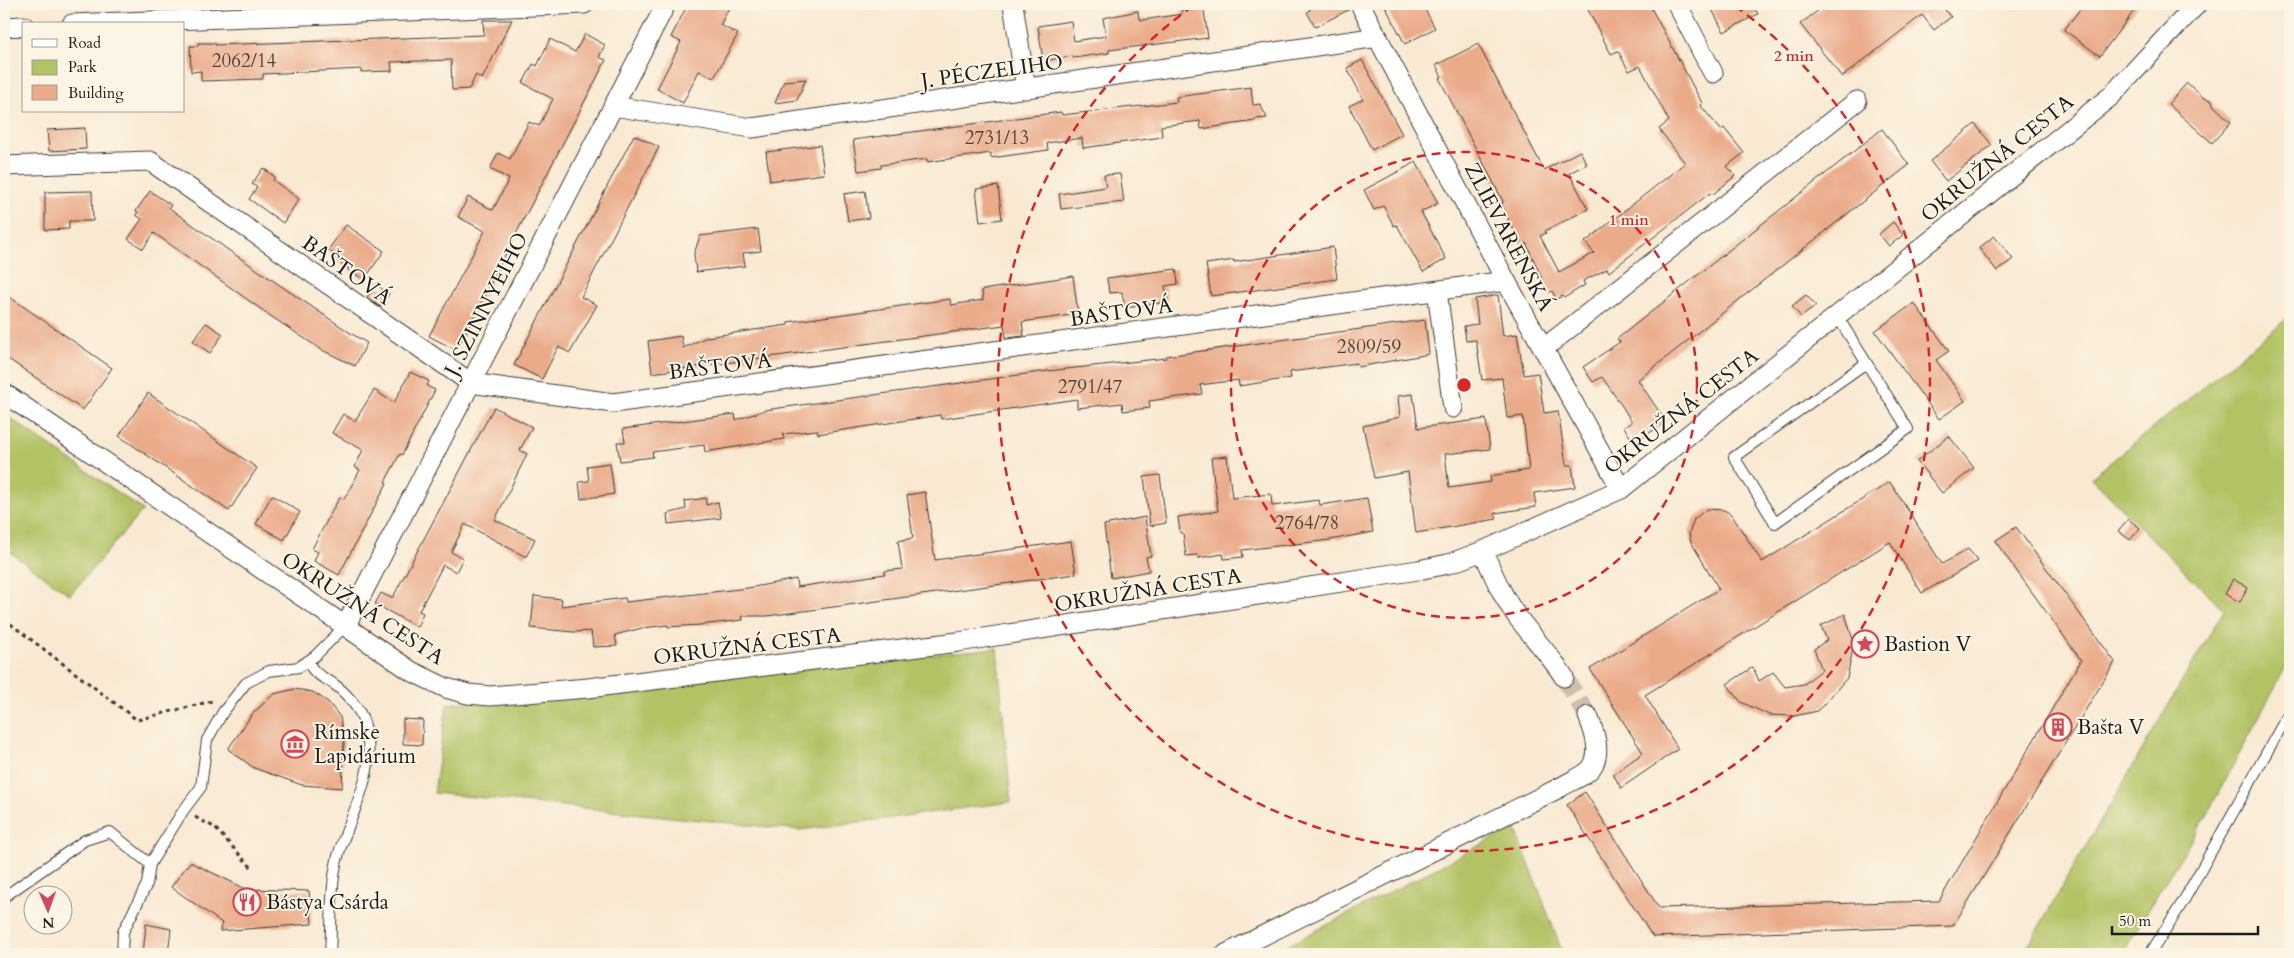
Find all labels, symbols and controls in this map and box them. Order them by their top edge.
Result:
legend [22,22,185,112]
text: Road [68,33,101,53]
text: 2 min [1774,46,1814,66]
street label: J. PÉCZELIHO [916,47,1065,96]
house number: 2062/14 [212,48,277,74]
text: Park [68,57,97,77]
text: Building [68,83,124,103]
street label: OKRUŽNÁ CESTA [1914,87,2080,229]
house number: 2731/13 [965,125,1029,151]
street label: ZLIEVARENSKÁ [1457,158,1560,317]
text: 1 min [1609,210,1649,230]
street label: J. SZINNYEIHO [436,227,535,384]
street label: BAŠTOVÁ [296,228,398,312]
street label: BAŠTOVÁ [1068,290,1174,334]
house number: 2809/59 [1337,334,1402,360]
street label: OKRUŽNÁ CESTA [1597,341,1765,481]
street label: BAŠTOVÁ [667,345,773,387]
house number: 2791/47 [1058,374,1123,400]
centre of rings [1455,376,1473,394]
house number: 2764/78 [1275,510,1339,536]
street label: OKRUŽNÁ CESTA [276,544,450,672]
street label: OKRUŽNÁ CESTA [1052,560,1244,620]
street label: OKRUŽNÁ CESTA [651,620,843,672]
place icon: Bastion V [1850,629,1880,659]
place label: Bastion V [1884,630,1972,659]
building icon: Bašta V [2043,712,2073,742]
place label: Bašta V [2077,713,2145,742]
place label: Rímske Lapidárium [314,718,416,771]
museum icon: Rímske Lapidárium [280,729,310,759]
north arrow [22,886,72,936]
restaurant icon: Bástya Csárda [232,887,262,917]
place label: Bástya Csárda [266,888,389,917]
scale bar [2112,903,2258,935]
text: 50 m [2119,911,2151,931]
text: N [42,913,55,932]

